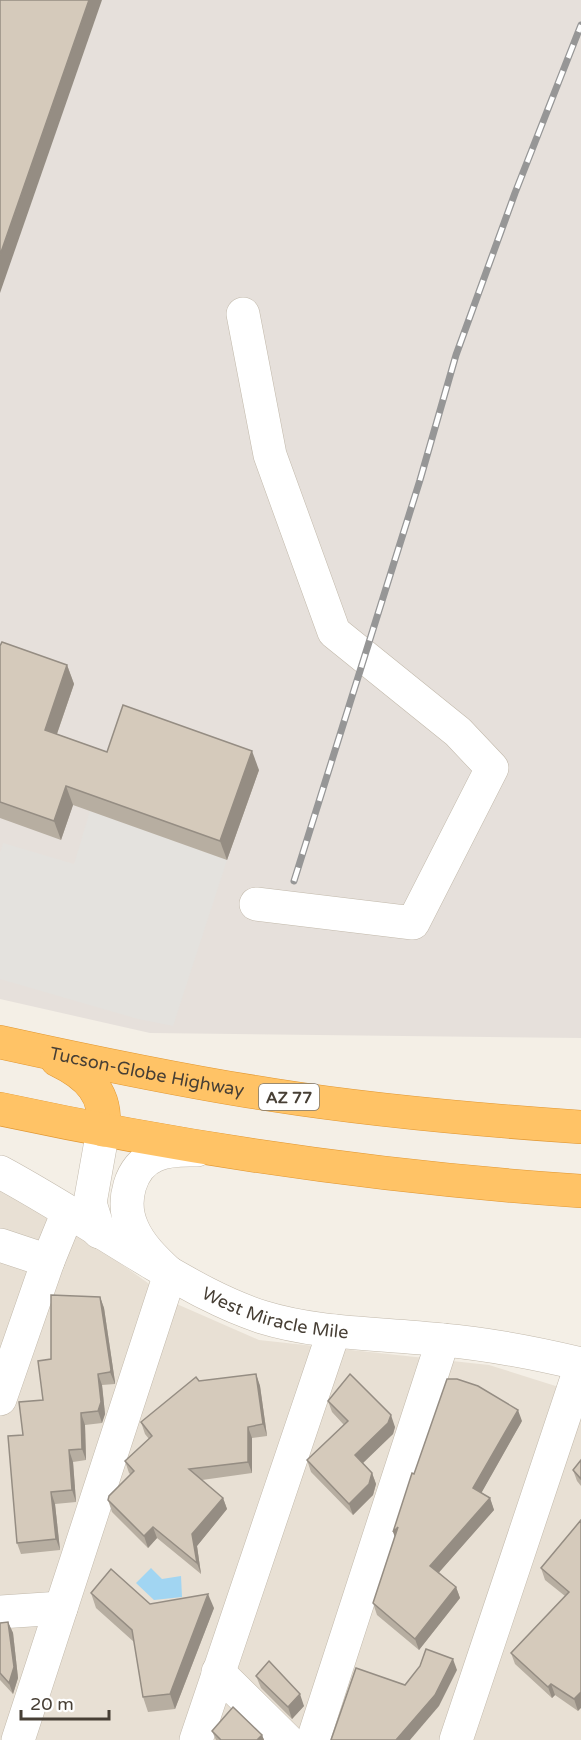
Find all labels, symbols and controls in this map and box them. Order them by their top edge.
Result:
street label: Tucson-Globe Highway [48,1042,246,1101]
road number: AZ 77 [259,1084,319,1110]
street label: West Miracle Mile [198,1282,349,1343]
scale bar [21,1683,110,1721]
text: 20 m [30,1693,74,1715]

